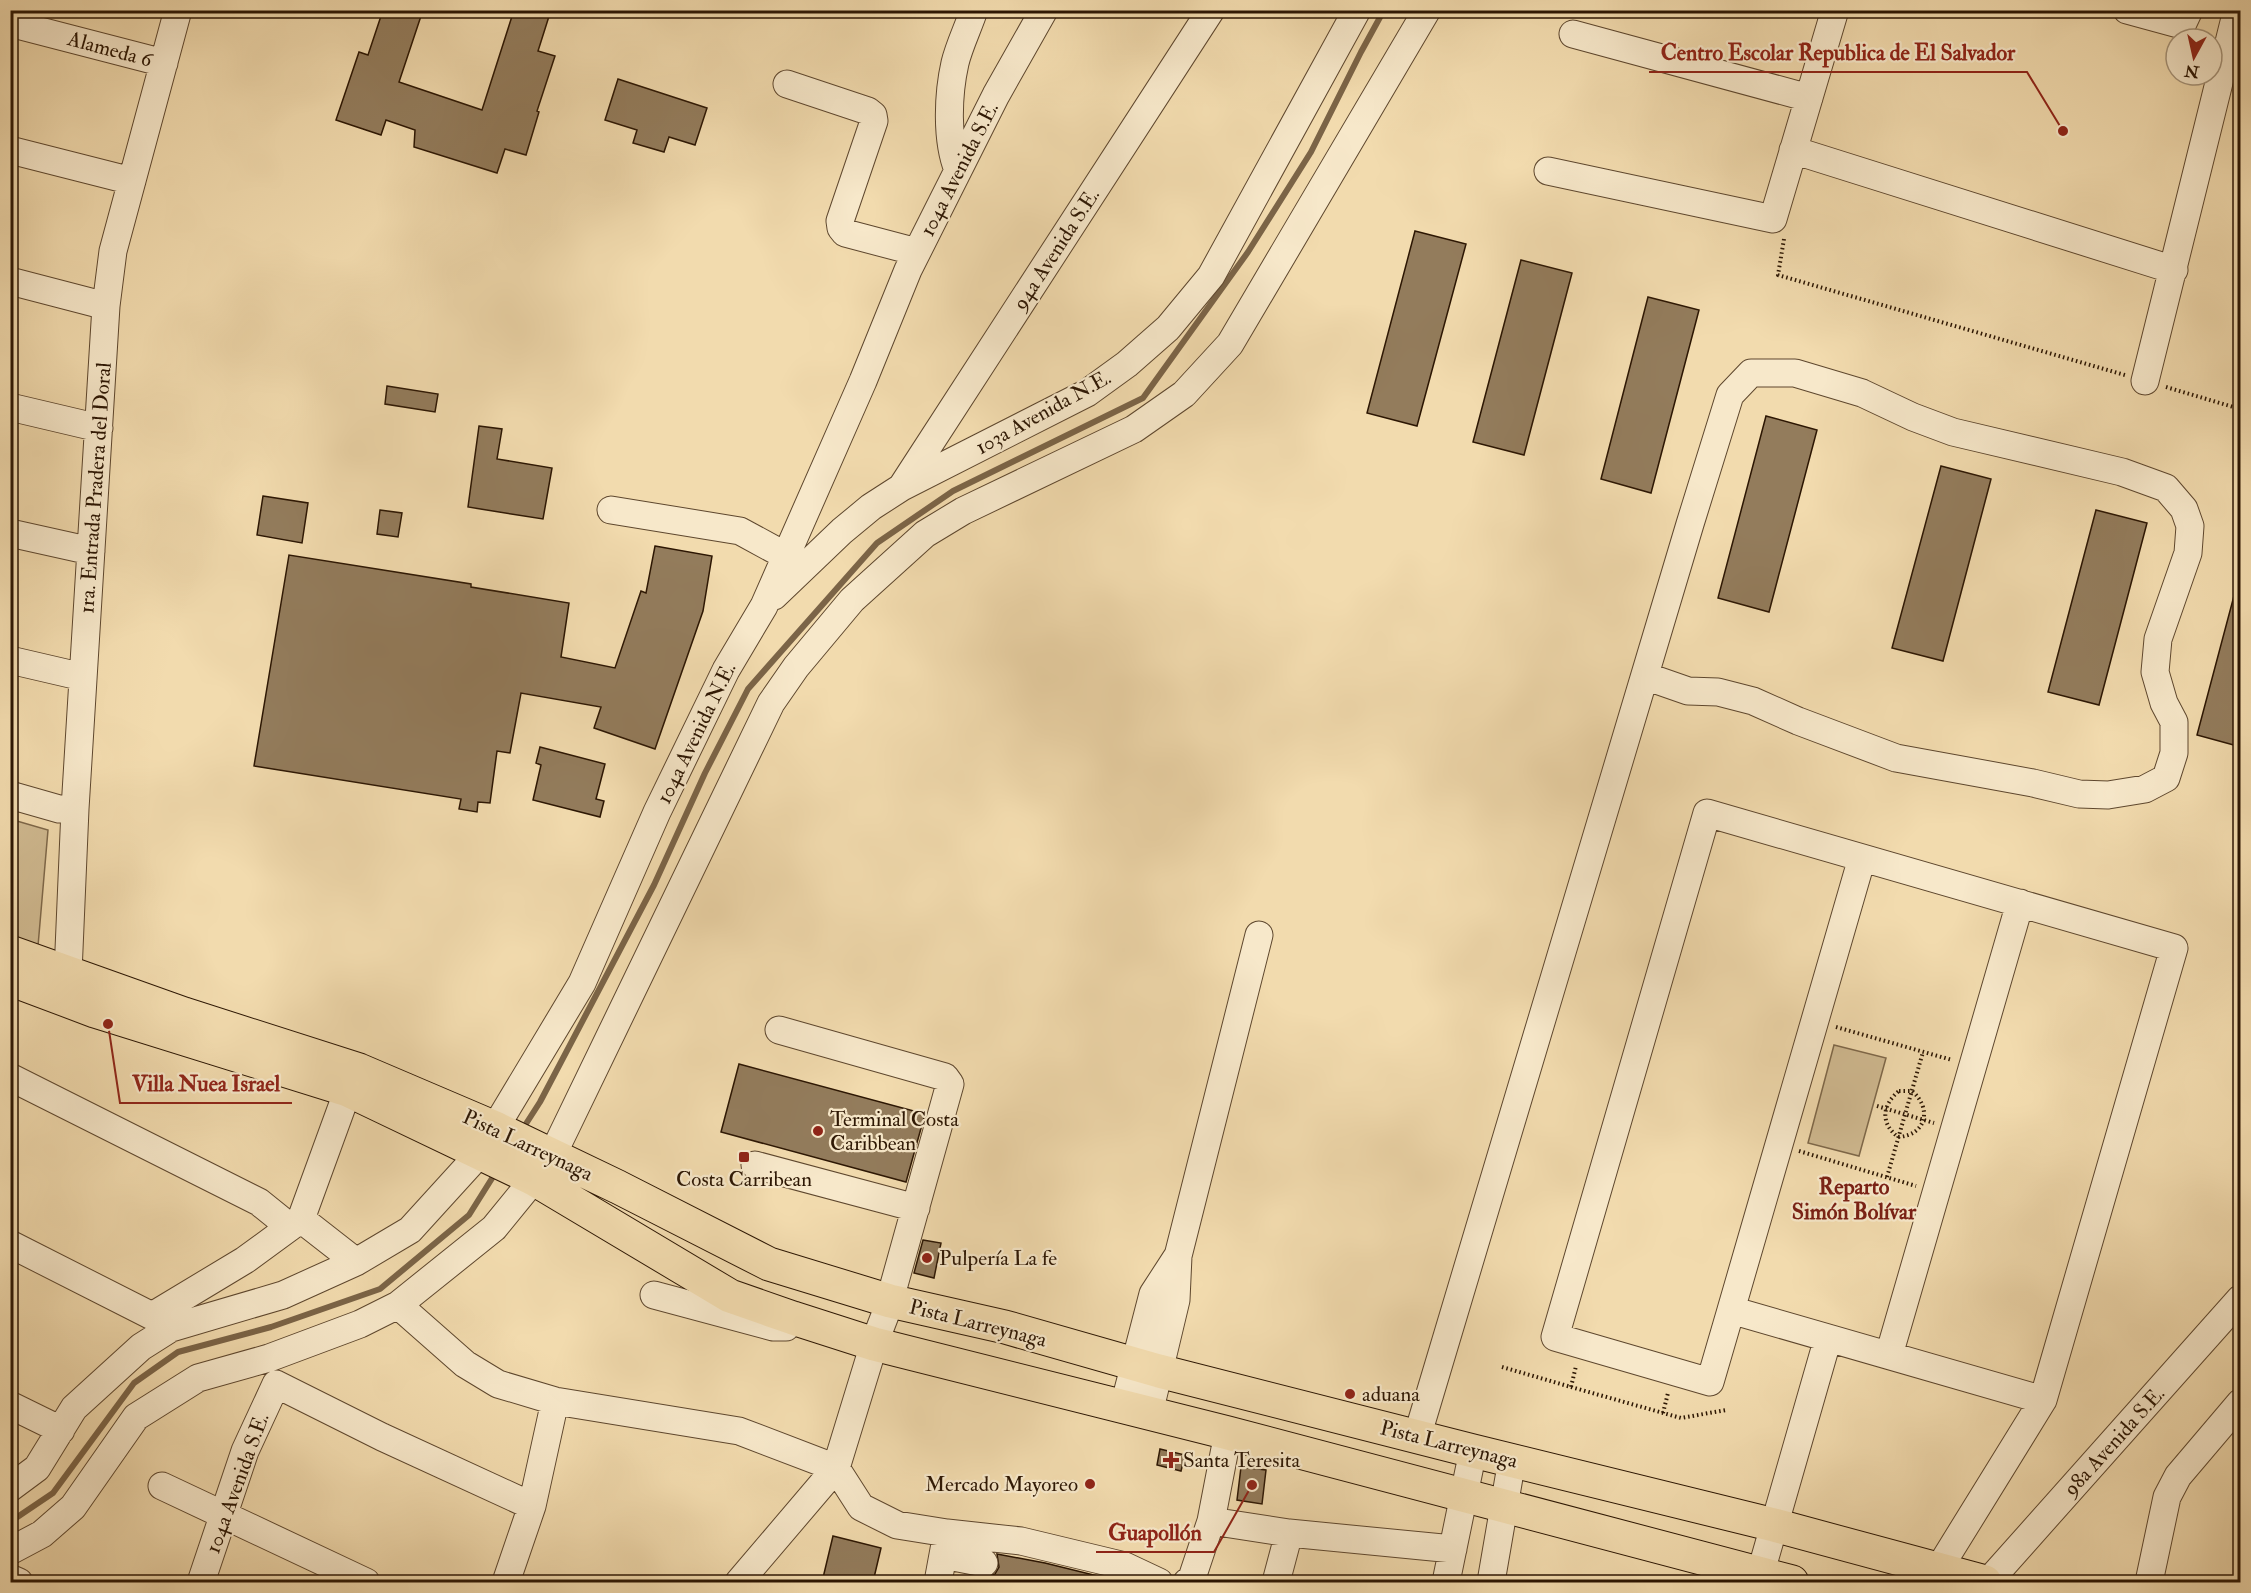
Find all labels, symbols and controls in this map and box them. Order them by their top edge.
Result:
street label: Alameda 6 [64,25,156,74]
north arrow [2164,27,2224,87]
callout: Centro Escolar Republica de El Salvador [1649,32,2027,72]
text: Centro Escolar Republica de El Salvador [1661,39,2016,68]
text: N [2183,60,2202,82]
street label: 104a Avenida S.E. [914,97,1005,241]
street label: 94a Avenida S.E. [1006,183,1106,317]
street label: 1ra. Entrada Pradera del Doral [73,361,118,615]
street label: 103a Avenida N.E. [971,364,1116,461]
street label: 104a Avenida N.E. [651,658,742,808]
callout: Villa Nuea Israel [120,1063,292,1103]
text: Villa Nuea Israel [131,1070,280,1098]
street label: Pista Larreynaga [458,1103,598,1188]
place label: Terminal Costa Caribbean [830,1106,959,1157]
marker: Terminal Costa Caribbean [811,1124,825,1138]
marker: Costa Carribean [737,1150,751,1164]
place label: Costa Carribean [676,1166,812,1193]
district label: Reparto Simón Bolívar [1792,1173,1917,1226]
place label: Pulpería La fe [939,1245,1057,1272]
marker: Pulpería La fe [920,1251,934,1265]
street label: Pista Larreynaga [906,1293,1050,1354]
place label: aduana [1362,1381,1420,1408]
street label: 98a Avenida S.E. [2057,1381,2171,1503]
marker: aduana [1343,1387,1357,1401]
street label: 104a Avenida S.E. [200,1409,275,1557]
street label: Pista Larreynaga [1377,1414,1521,1475]
place label: Santa Teresita [1183,1447,1301,1474]
marker: Santa Teresita [1164,1453,1178,1467]
place label: Mercado Mayoreo [925,1471,1078,1498]
marker: Mercado Mayoreo [1083,1477,1097,1491]
callout: Guapollón [1096,1512,1214,1552]
text: Guapollón [1108,1519,1202,1548]

